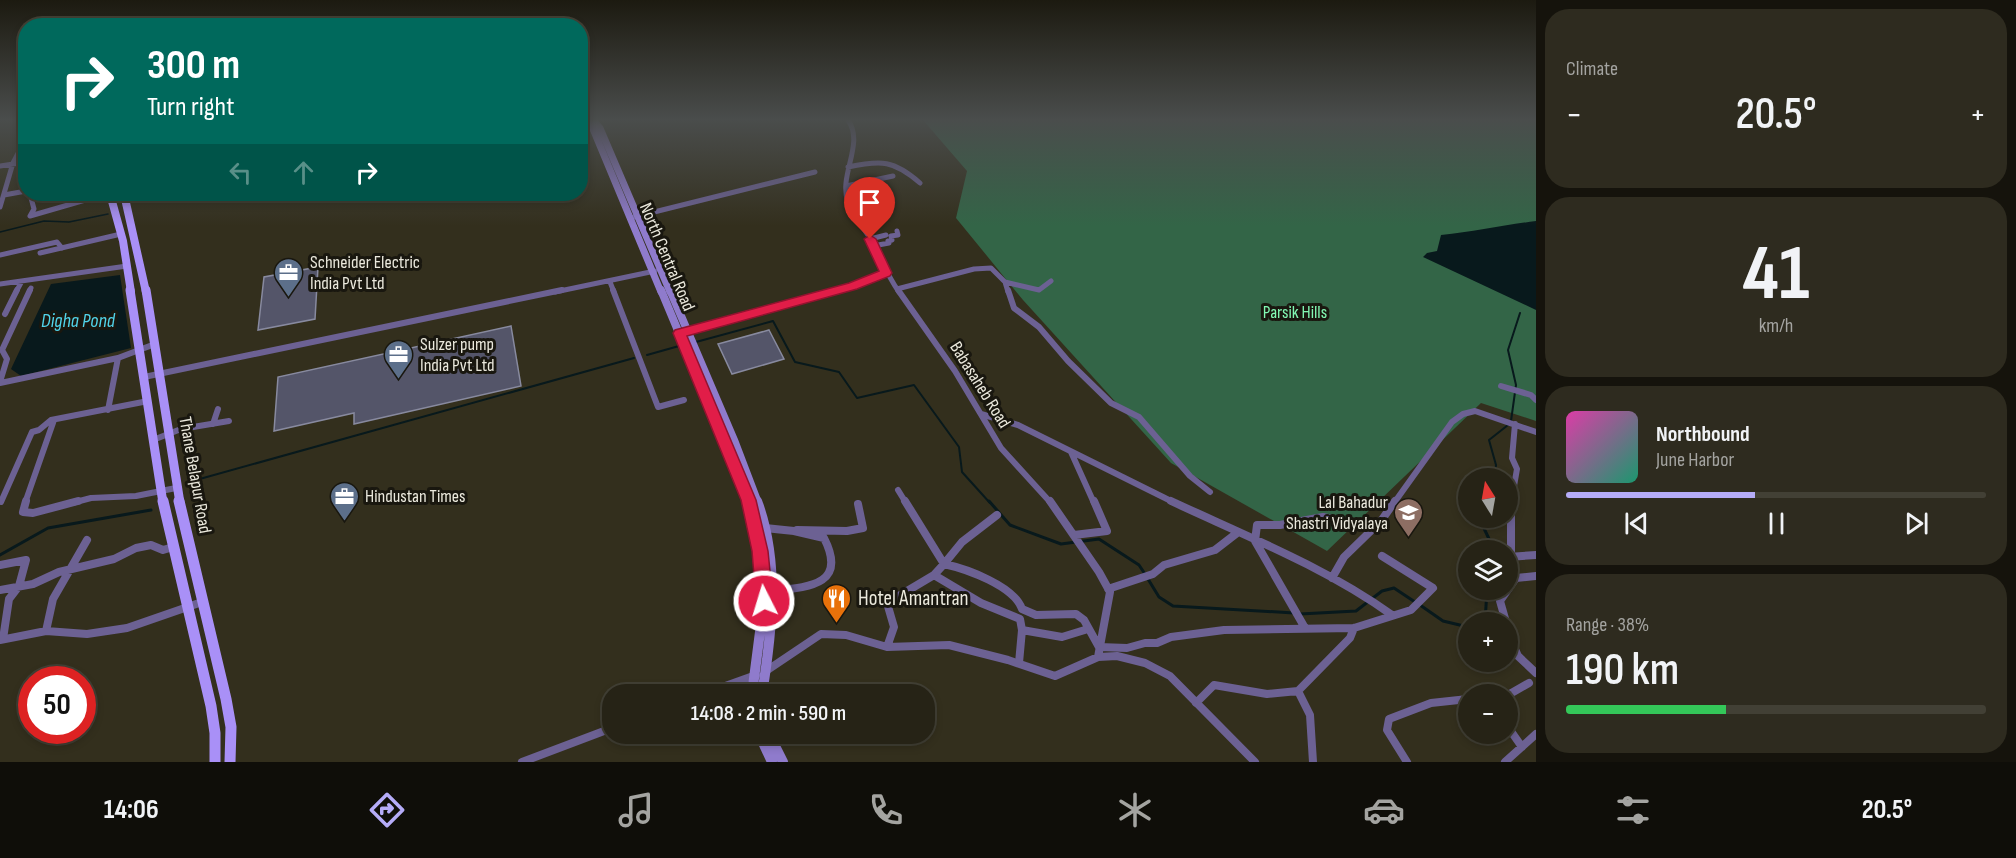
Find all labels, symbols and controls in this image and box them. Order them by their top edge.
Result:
text: 300 m [147,40,240,91]
icon: right [48,42,126,120]
text: Climate [1566,57,1618,81]
text: 20.5° [1735,87,1817,142]
text: Turn right [147,91,234,123]
text: − [1566,95,1582,135]
text: + [1970,95,1986,135]
icon: left [224,156,257,189]
icon: ahead [287,156,320,189]
icon: right [350,156,383,189]
pin [844,177,895,239]
icon: arrive [853,186,886,219]
street label: North Central Road [635,200,699,314]
text: 41 [1743,228,1809,321]
place label: Schneider Electric India Pvt Ltd [310,252,420,294]
office icon: Schneider Electric India Pvt Ltd [273,256,305,298]
park label: Parsik Hills [1263,302,1327,323]
water label: Digha Pond [41,309,116,333]
text: km/h [1759,314,1793,338]
place label: Sulzer pump India Pvt Ltd [420,334,495,376]
office icon: Sulzer pump India Pvt Ltd [383,338,415,380]
street label: Babasaheb Road [945,338,1015,432]
street label: Thane Belapur Road [174,415,216,535]
text: Northbound [1656,421,1750,448]
text: June Harbor [1656,448,1734,472]
north arrow [1458,468,1518,528]
map controls [1458,468,1518,744]
office icon: Hindustan Times [328,480,360,522]
place label: Hindustan Times [365,486,466,507]
place label: Lal Bahadur Shastri Vidyalaya [1286,492,1388,534]
school or university icon: Lal Bahadur Shastri Vidyalaya [1393,496,1425,538]
icon: previous [1620,507,1653,540]
icon: pause [1760,507,1793,540]
icon: next [1900,507,1933,540]
button: layers [1458,540,1518,600]
position arrow [732,569,796,633]
restaurant icon: Hotel Amantran [821,582,853,624]
place label: Hotel Amantran [858,586,969,611]
button: + [1458,612,1518,672]
text: Range · 38% [1566,613,1649,637]
text: 190 km [1566,643,1679,698]
speed limit sign: 50 [18,666,96,744]
button: − [1458,684,1518,744]
text: 14:08 · 2 min · 590 m [691,700,846,727]
icon: directions [366,789,408,831]
icon: music [615,789,657,831]
icon: phone [865,789,907,831]
icon: climate [1114,789,1156,831]
icon: car [1363,789,1405,831]
icon: filters [1612,789,1654,831]
text: 14:06 [104,794,159,826]
text: 20.5° [1862,794,1912,826]

